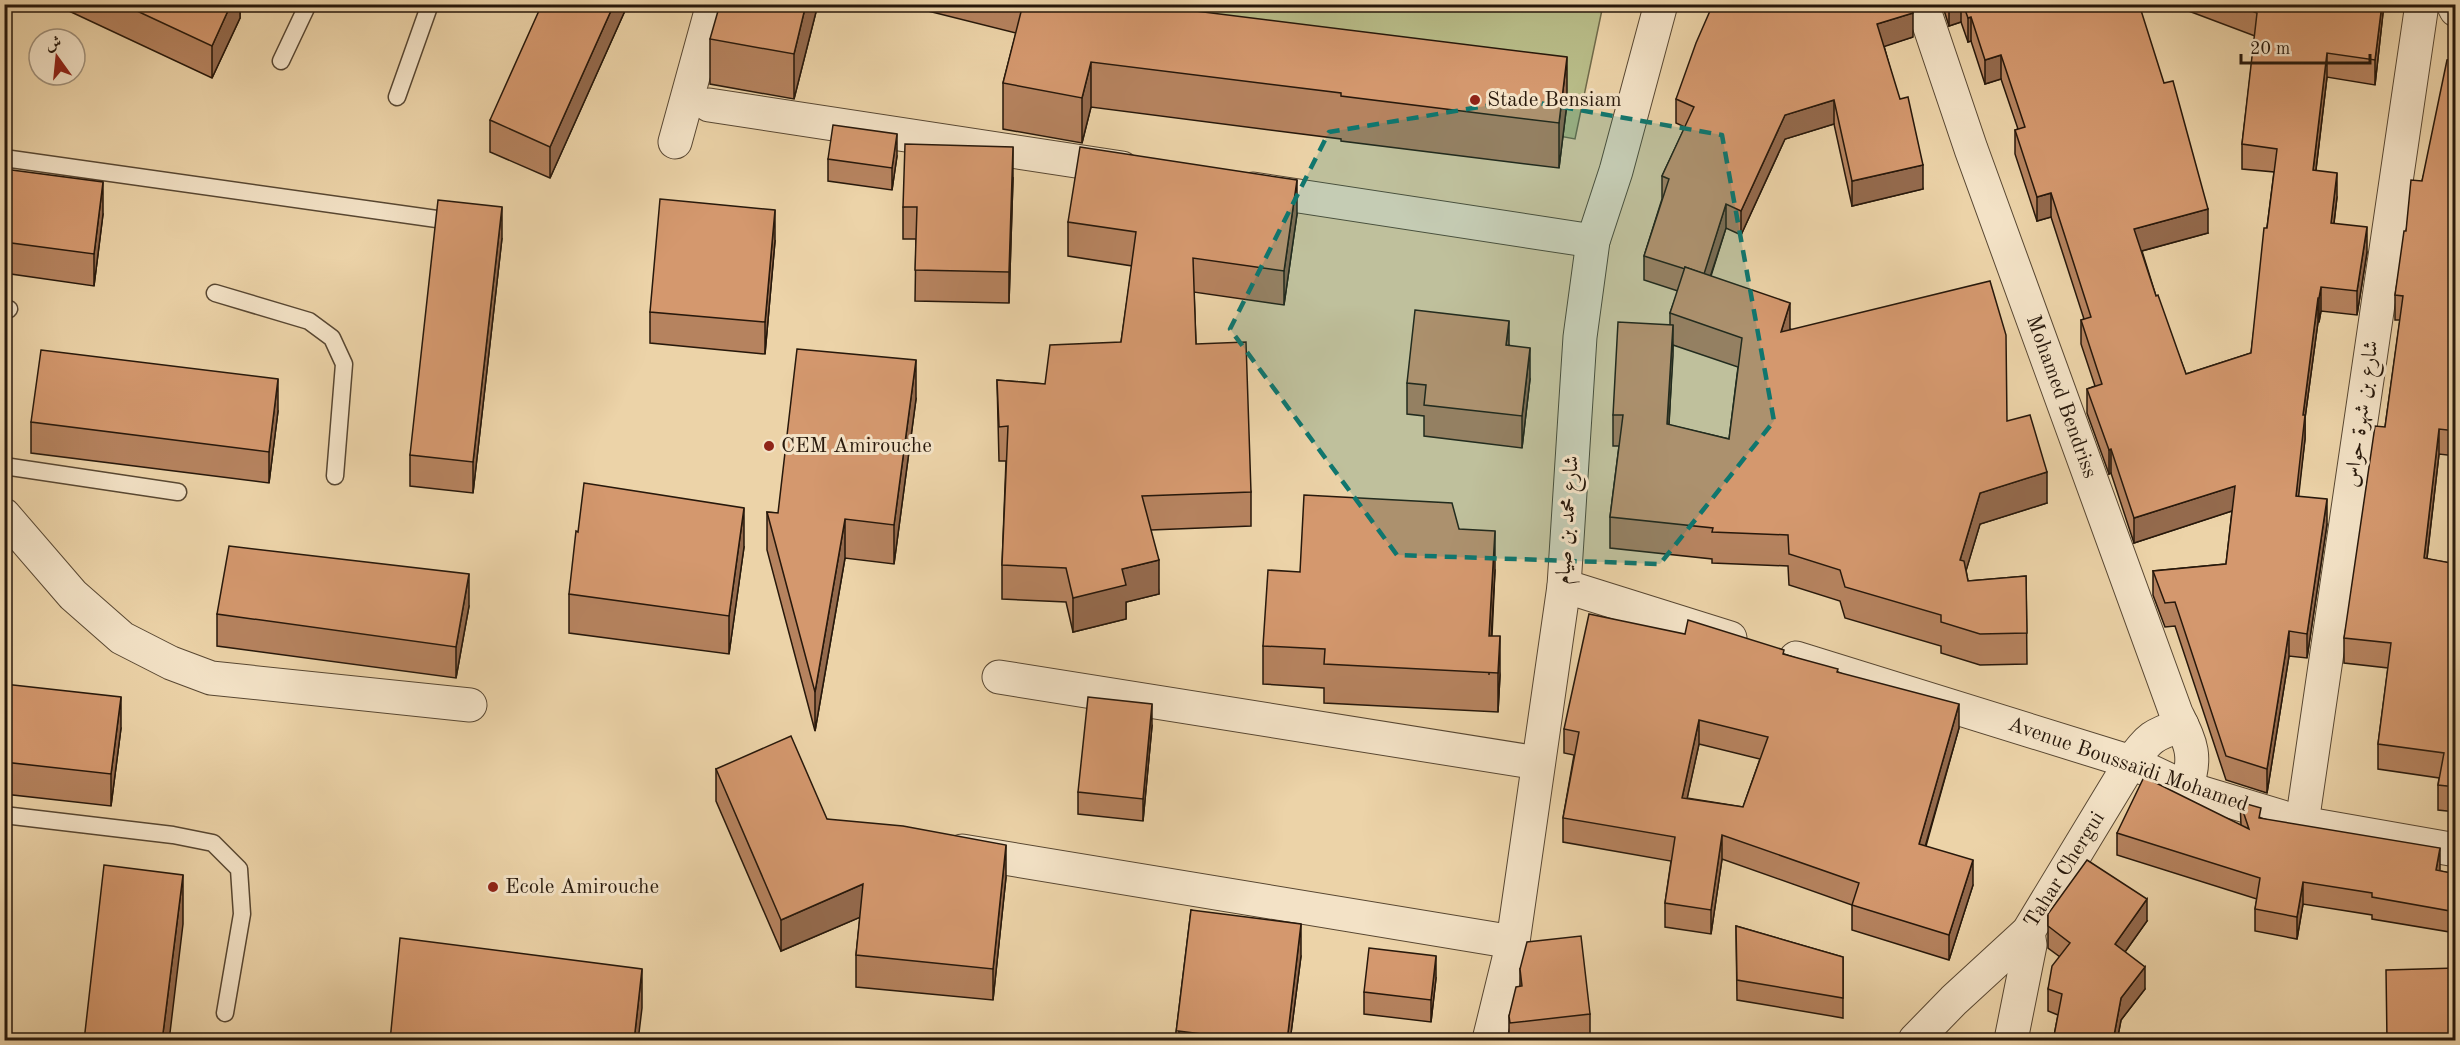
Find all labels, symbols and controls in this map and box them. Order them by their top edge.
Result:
north arrow [27,27,87,87]
scale bar [2241,27,2370,65]
text: ش [44,35,63,54]
text: 20 m [2250,40,2290,58]
place label: Stade Bensiam [1487,90,1622,111]
marker: Stade Bensiam [1468,93,1482,107]
street label: Mohamed Bendriss [2022,313,2100,481]
street label: شارع بن شهرة حواس [2341,339,2389,490]
place label: CEM Amirouche [781,436,932,457]
marker: CEM Amirouche [762,439,776,453]
street label: شارع محمد بن صيام [1553,455,1589,586]
street label: Avenue Boussaïdi Mohamed [2005,714,2251,816]
street label: Tahar Chergui [2021,808,2109,932]
place label: Ecole Amirouche [505,877,659,898]
marker: Ecole Amirouche [486,880,500,894]

